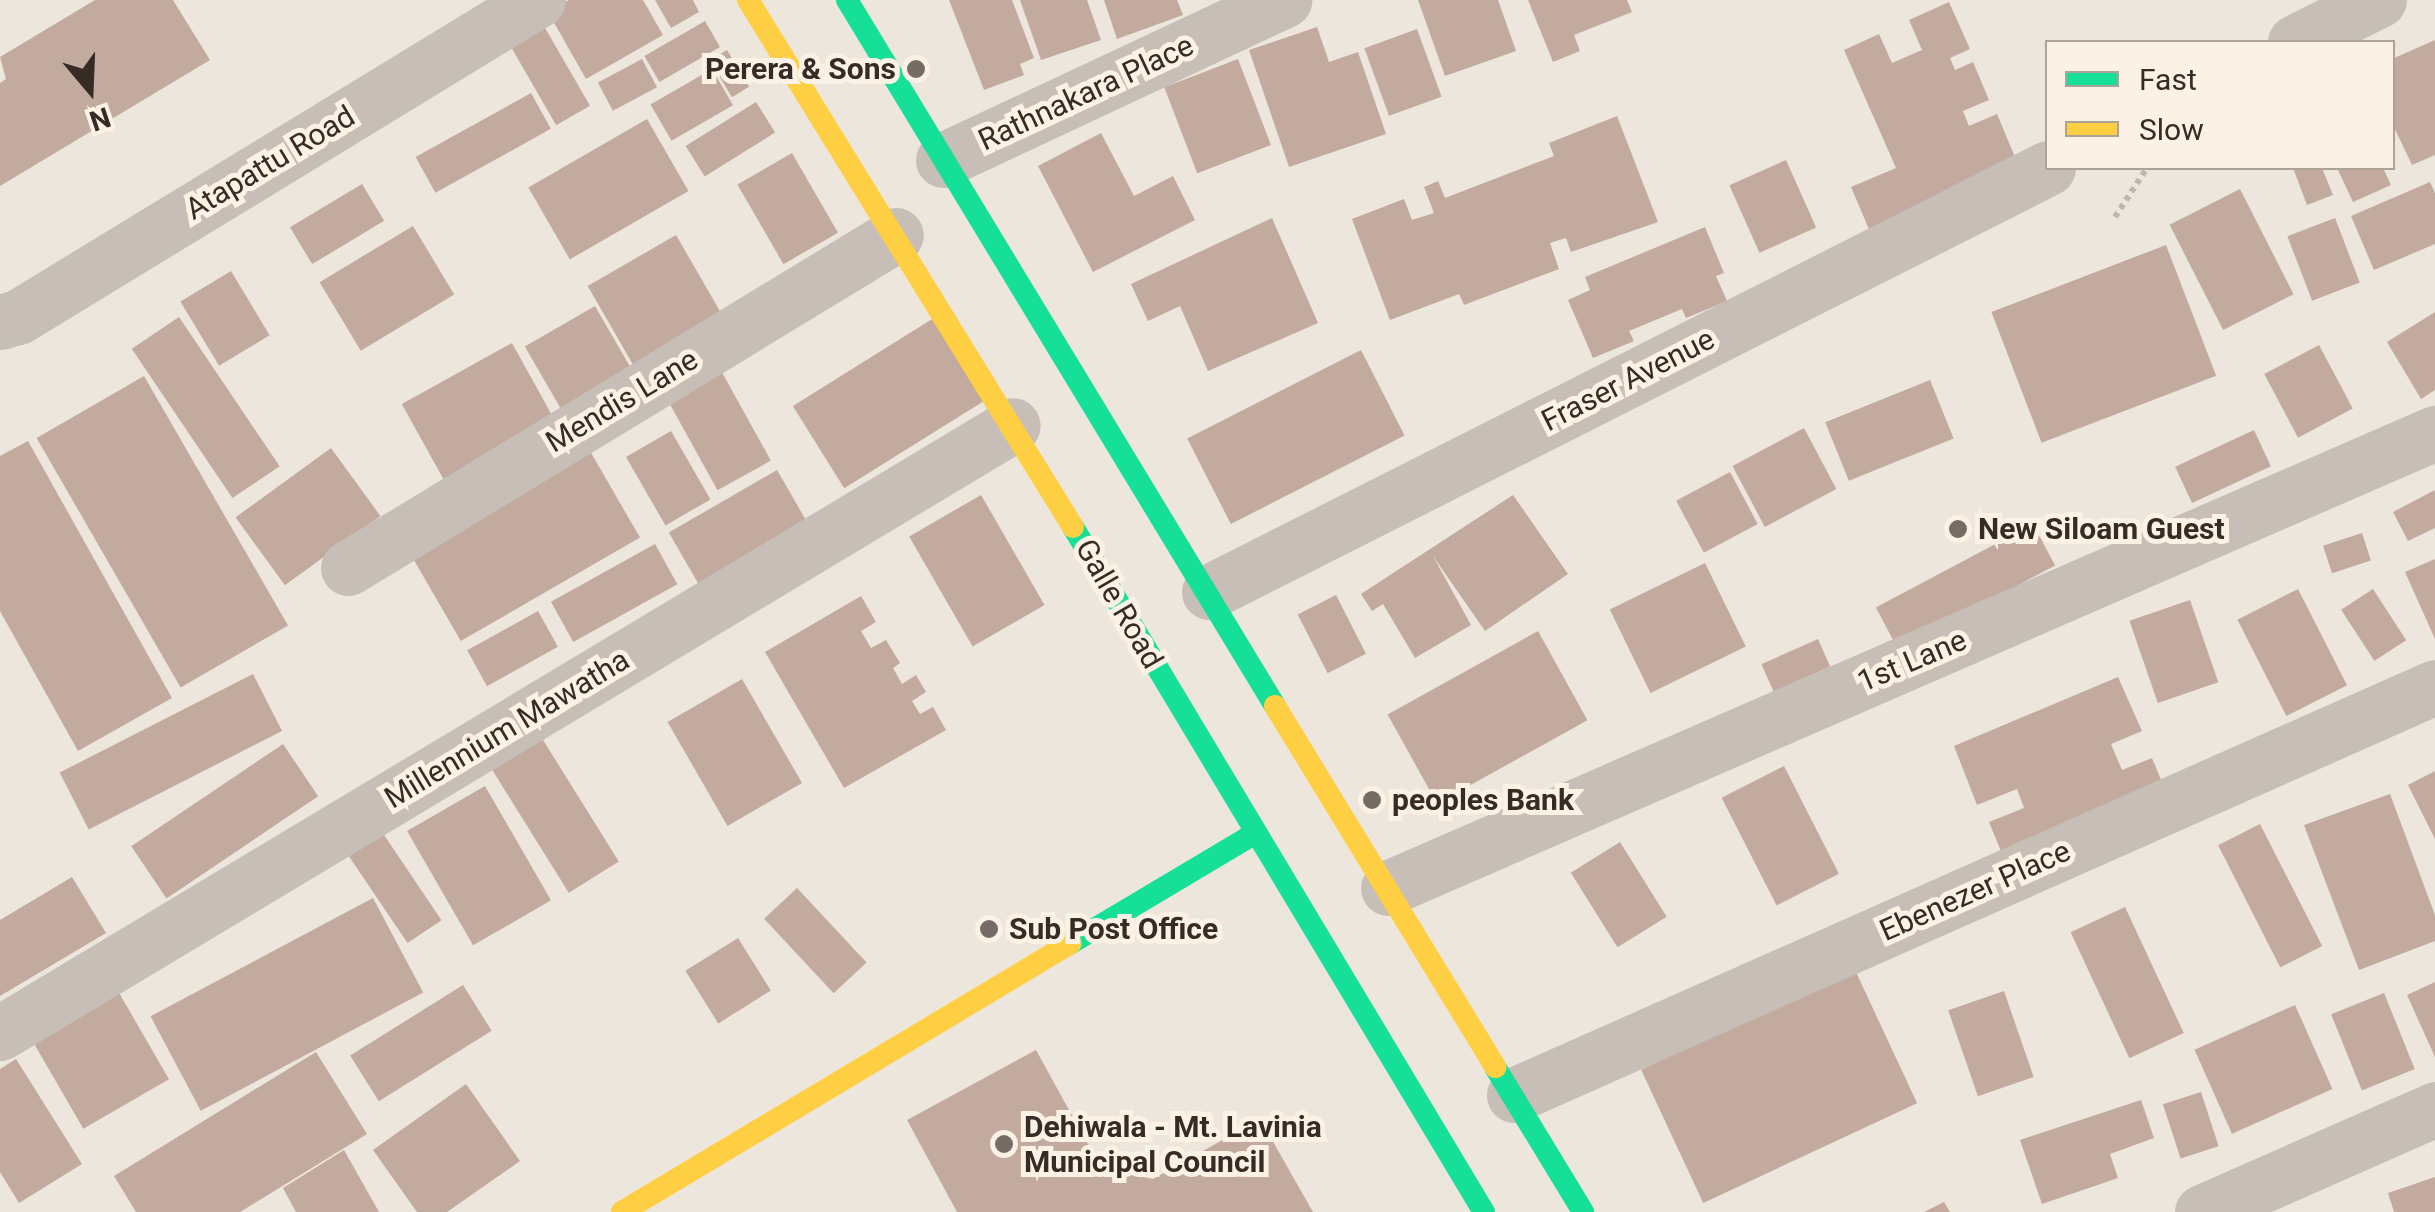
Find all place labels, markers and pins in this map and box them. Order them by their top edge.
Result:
place label: Perera & Sons [705,51,896,87]
marker: Perera & Sons [905,58,927,80]
place label: New Siloam Guest [1978,511,2225,547]
marker: New Siloam Guest [1947,518,1969,540]
place label: peoples Bank [1392,782,1574,818]
marker: peoples Bank [1361,789,1383,811]
place label: Sub Post Office [1009,911,1218,947]
marker: Sub Post Office [978,918,1000,940]
place label: Dehiwala - Mt. Lavinia Municipal Council [1024,1109,1322,1180]
marker: Dehiwala - Mt. Lavinia Municipal Council [993,1133,1015,1155]

